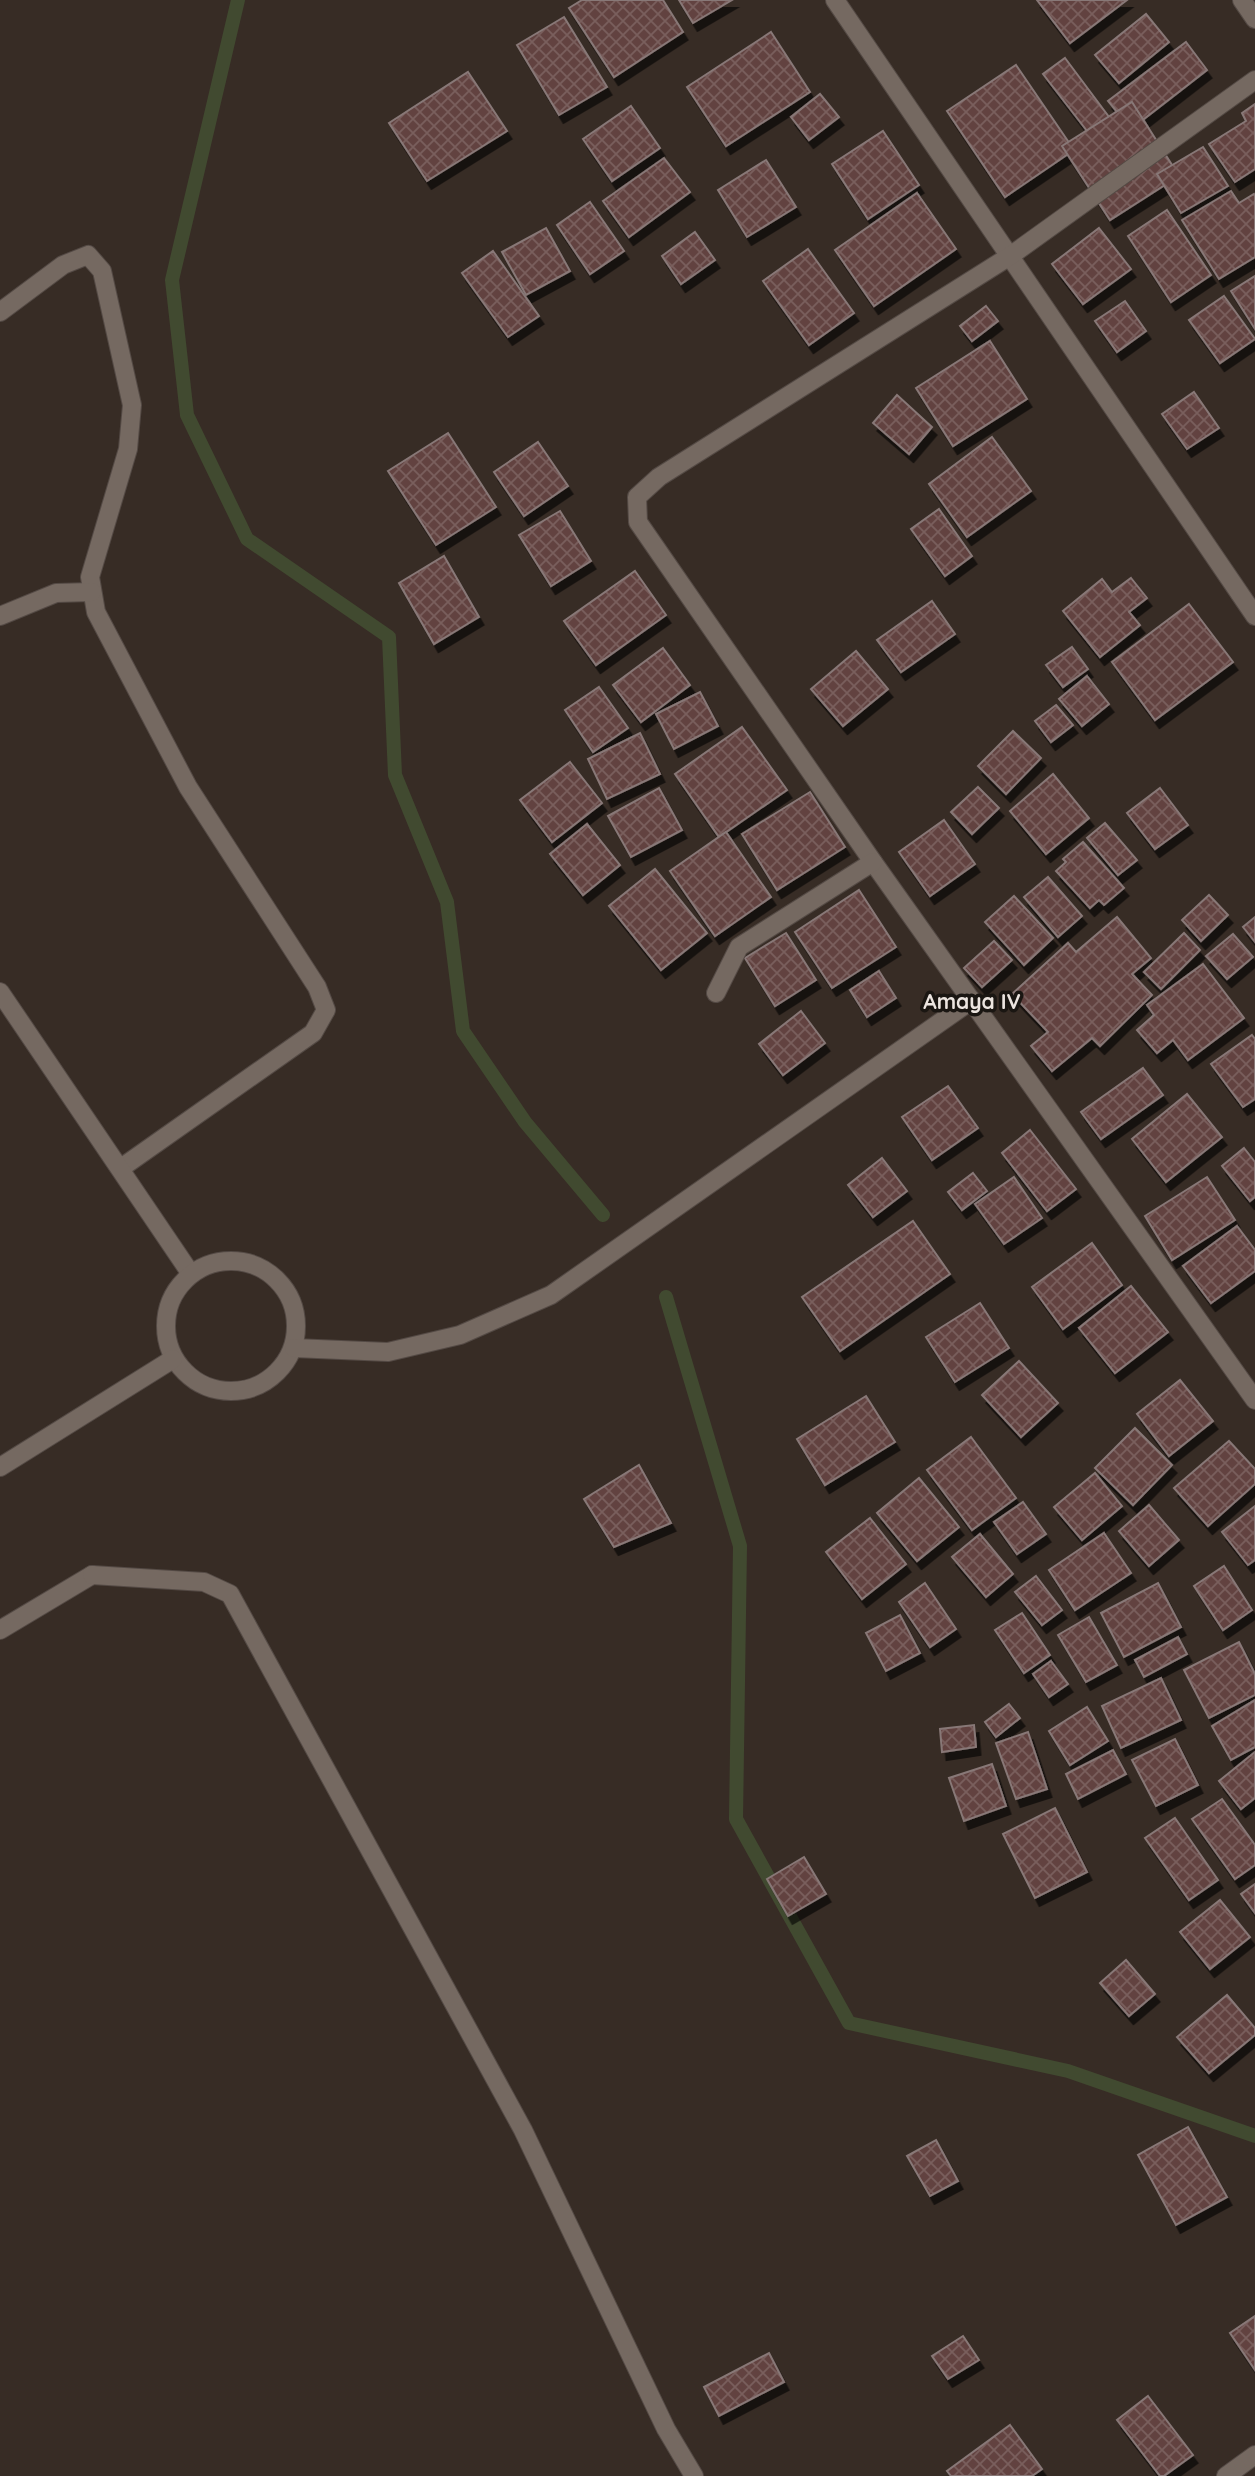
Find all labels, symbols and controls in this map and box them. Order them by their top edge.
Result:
district label: Amaya IV [923,988,1021,1014]

